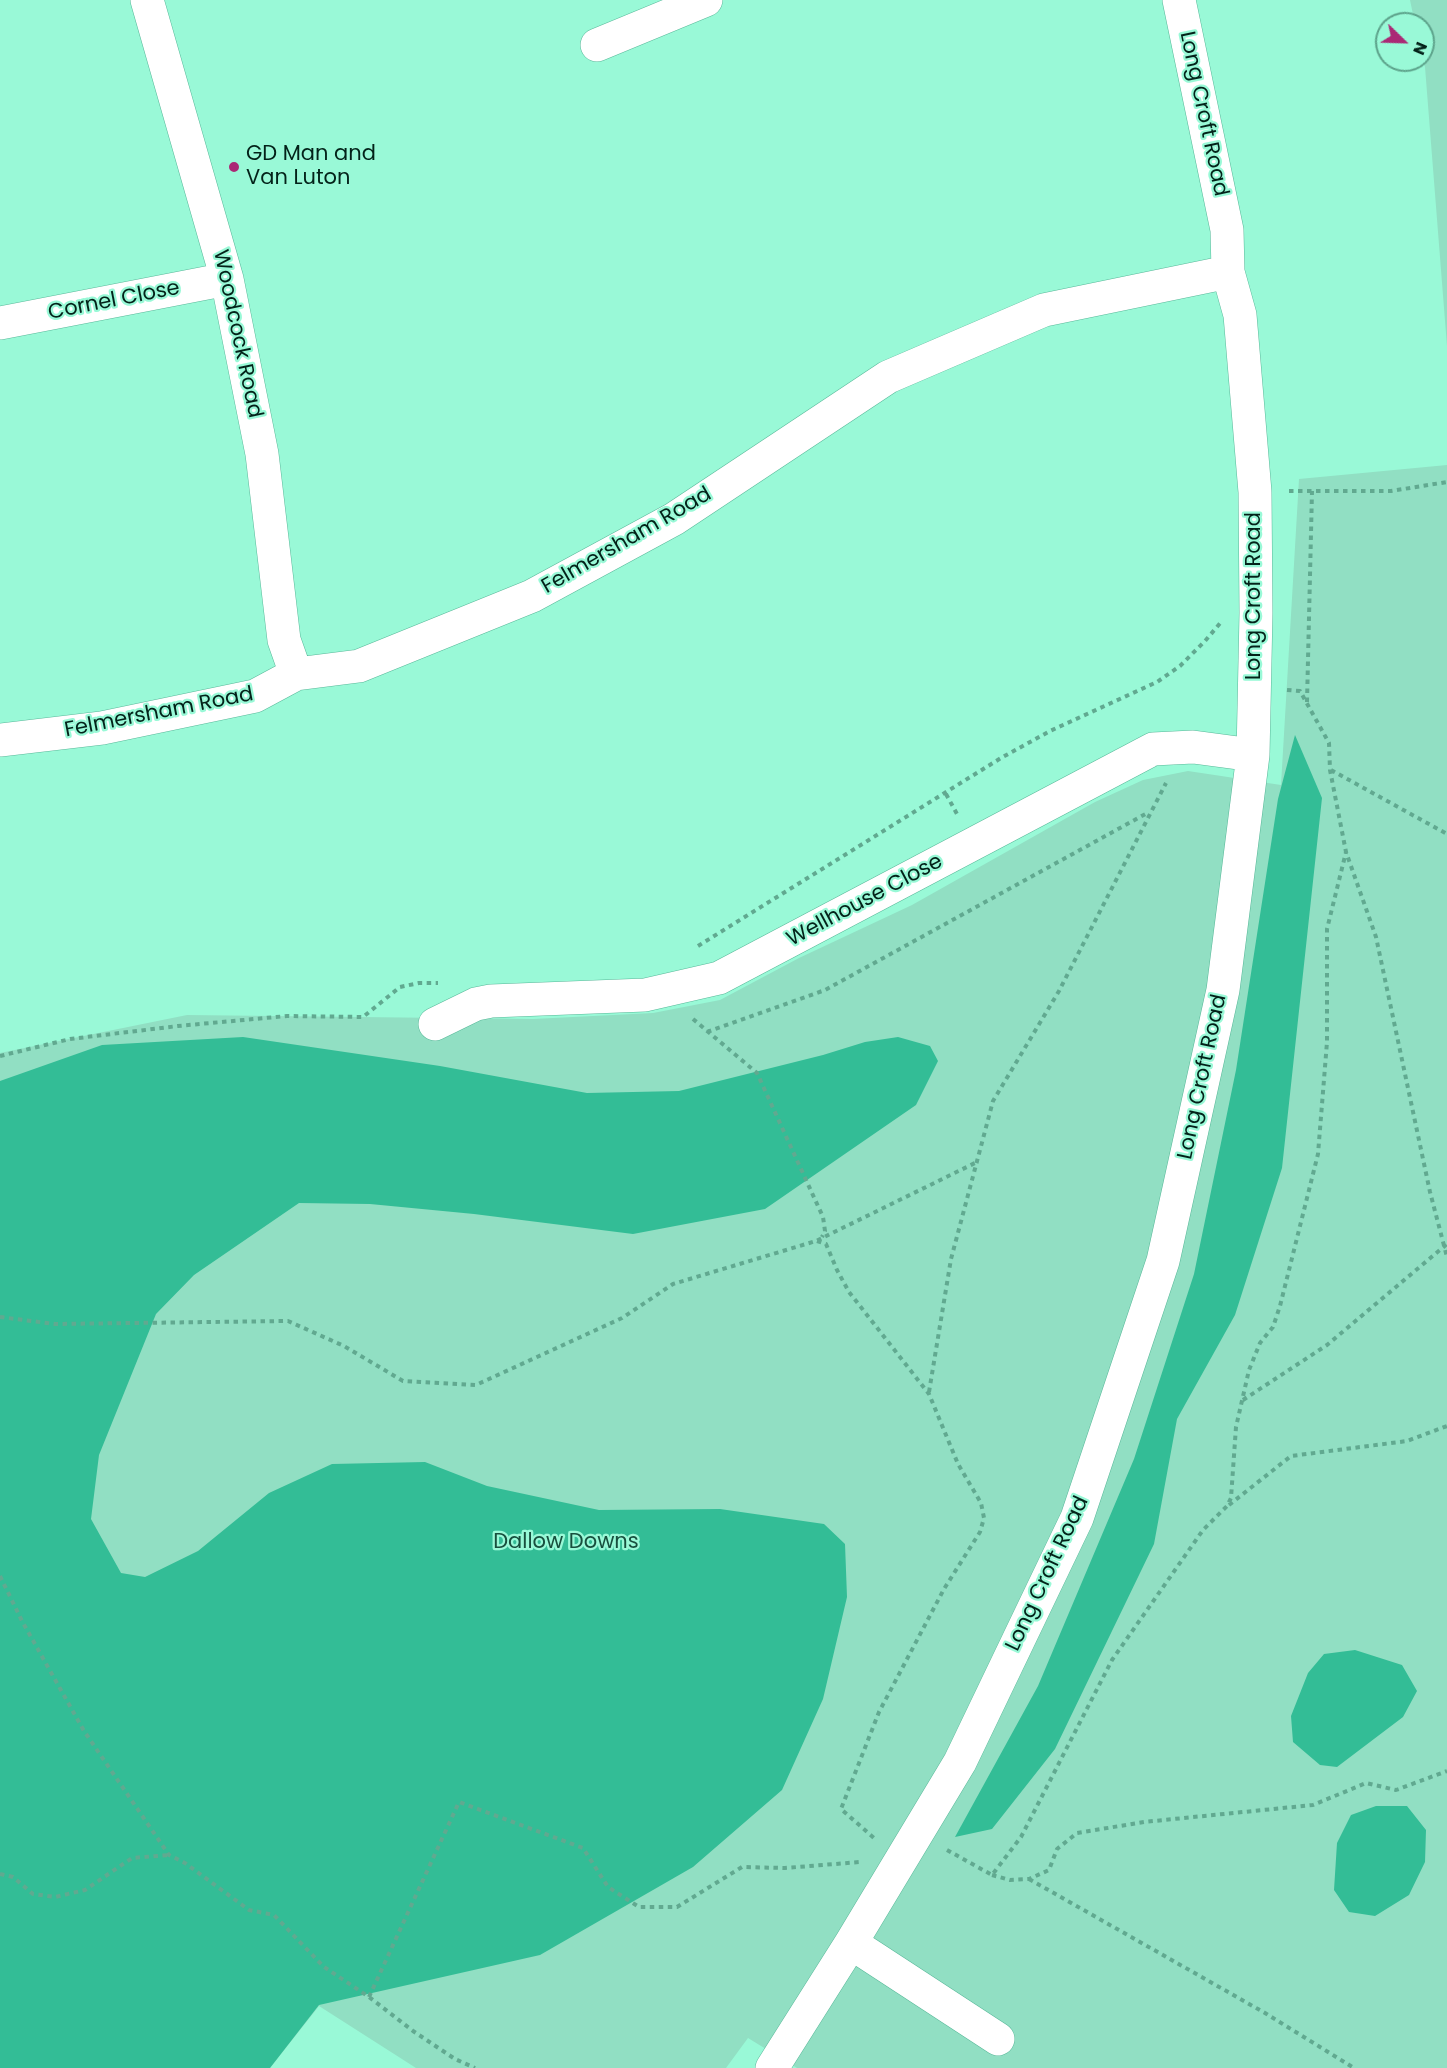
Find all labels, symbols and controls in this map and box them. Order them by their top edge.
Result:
north arrow [1375,12,1435,72]
street label: Long Croft Road [1173,29,1233,199]
text: N [1407,38,1433,58]
place label: GD Man and Van Luton [246,142,376,192]
marker: GD Man and Van Luton [227,160,241,174]
street label: Woodcock Road [207,247,267,421]
street label: Cornel Close [46,276,182,326]
street label: Felmersham Road [538,482,716,600]
street label: Long Croft Road [1242,512,1268,680]
street label: Felmersham Road [63,682,255,744]
street label: Wellhouse Close [783,849,947,953]
street label: Long Croft Road [1173,992,1233,1162]
street label: Long Croft Road [1001,1493,1095,1655]
park label: Dallow Downs [493,1530,639,1556]

